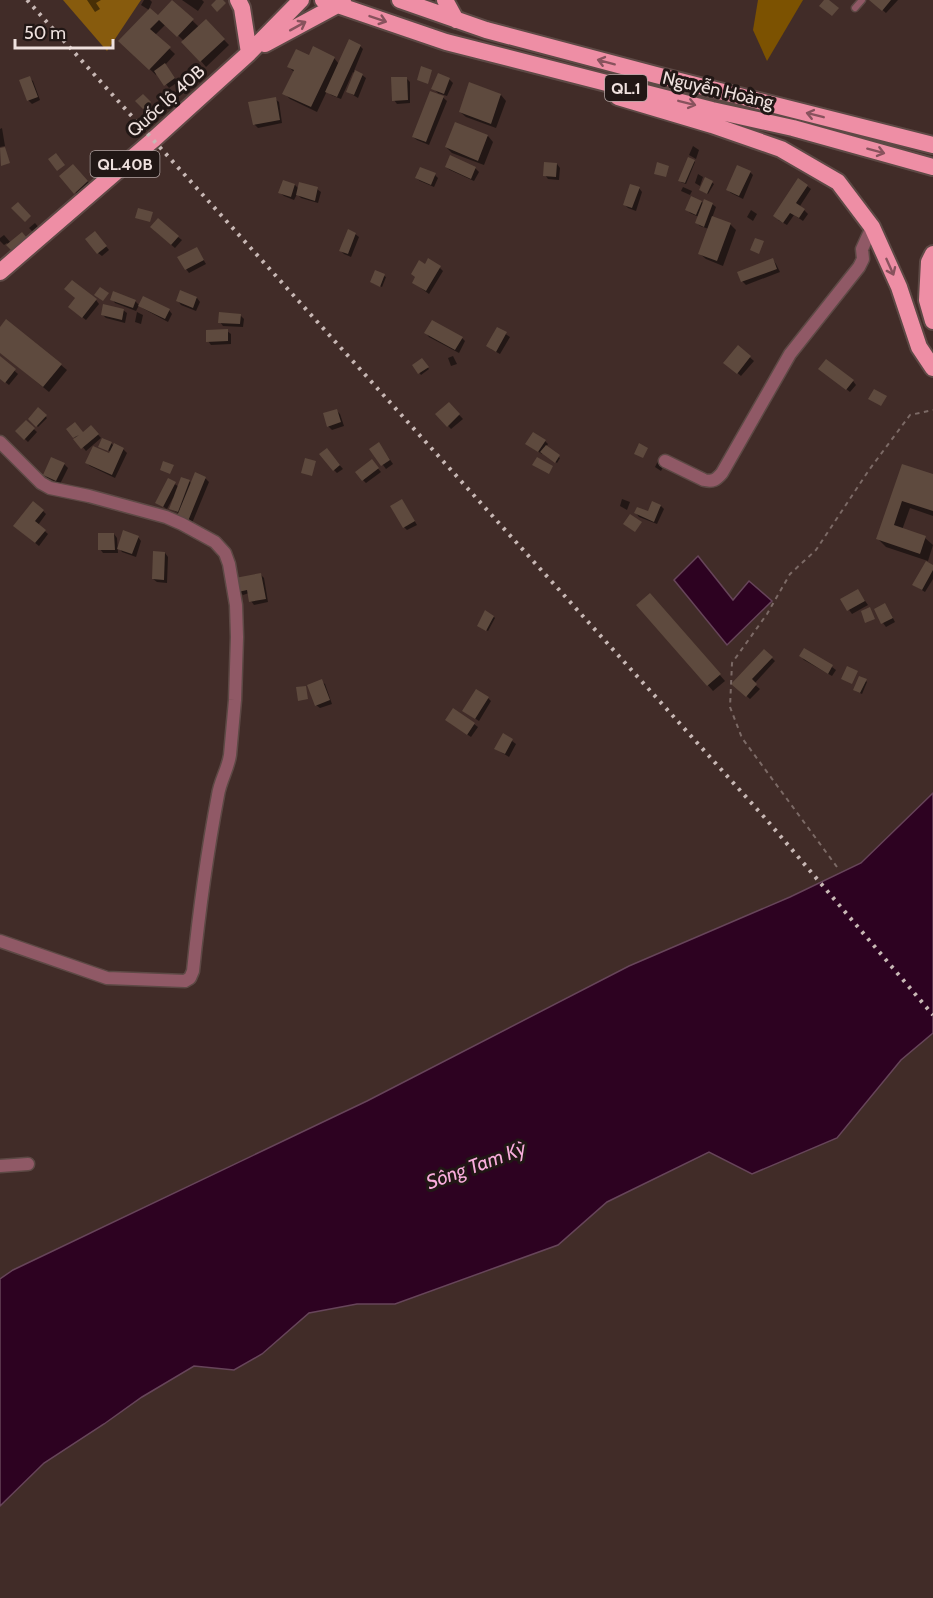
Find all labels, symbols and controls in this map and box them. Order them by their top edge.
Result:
scale bar [15,12,112,50]
one-way arrow [368,15,387,26]
one-way arrow [289,20,306,32]
text: 50 m [24,22,66,44]
one-way arrow [597,55,616,67]
street label: Quốc lộ 40B [123,60,210,142]
street label: Nguyễn Hoàng [660,67,777,114]
road number: QL.1 [605,75,647,101]
one-way arrow [678,98,697,110]
one-way arrow [806,109,825,120]
one-way arrow [867,146,886,157]
road number: QL.40B [90,151,160,177]
one-way arrow [884,257,896,275]
water label: Sông Tam Kỳ [423,1136,530,1194]

